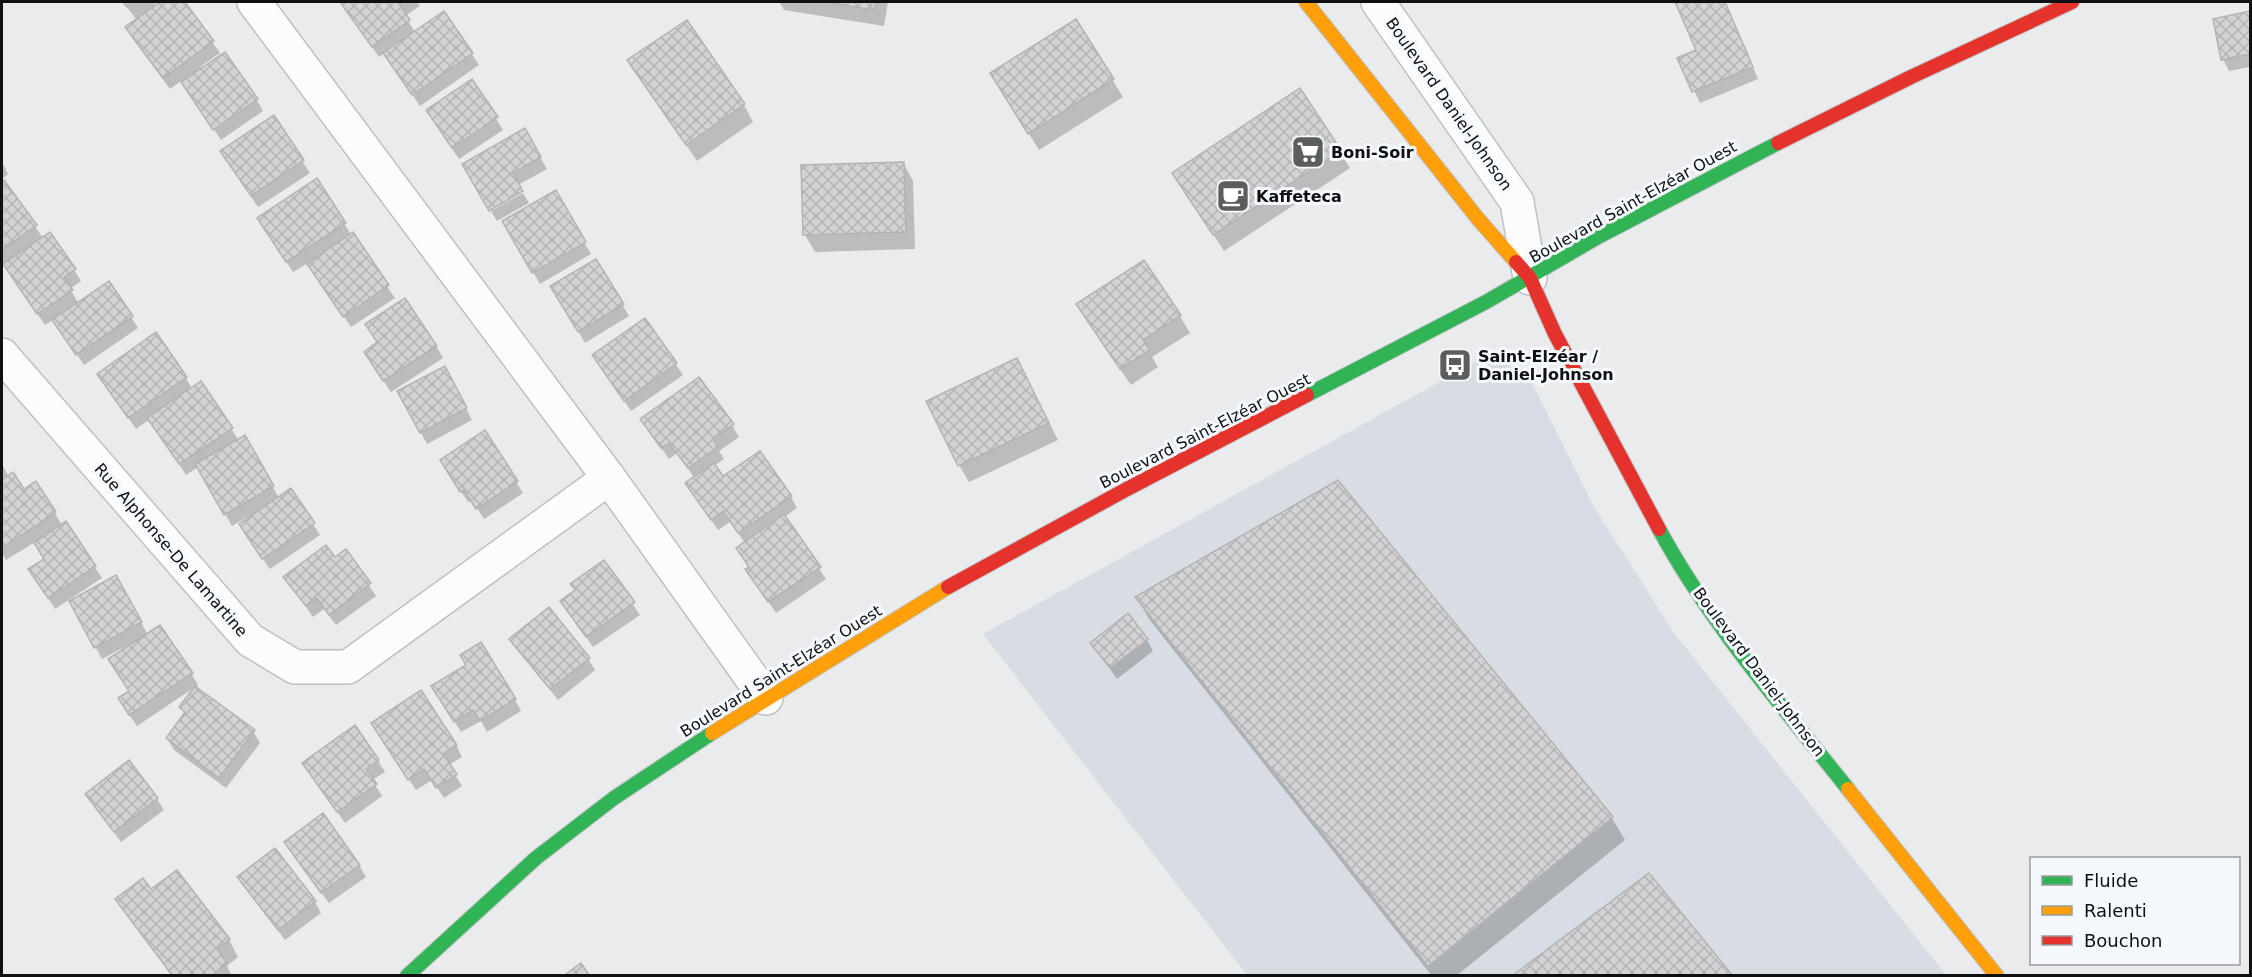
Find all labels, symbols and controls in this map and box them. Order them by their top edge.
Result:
street label: Boulevard Daniel-Johnson [1382,14,1516,194]
supermarket icon: Boni-Soir [1290,134,1326,170]
street label: Boulevard Saint-Elzéar Ouest [1526,137,1740,267]
place label: Boni-Soir [1331,143,1414,162]
cafe icon: Kaffeteca [1215,178,1251,214]
place label: Kaffeteca [1256,187,1342,206]
bus stop icon: Saint-Elzéar / Daniel-Johnson [1437,347,1473,383]
place label: Saint-Elzéar / Daniel-Johnson [1478,347,1614,384]
street label: Boulevard Saint-Elzéar Ouest [1096,369,1314,493]
street label: Rue Alphonse-De Lamartine [90,459,252,641]
street label: Boulevard Daniel-Johnson [1689,584,1829,760]
street label: Boulevard Saint-Elzéar Ouest [677,601,885,741]
legend [2030,857,2240,965]
text: Fluide [2084,870,2138,891]
text: Ralenti [2084,900,2147,921]
text: Bouchon [2084,930,2163,951]

